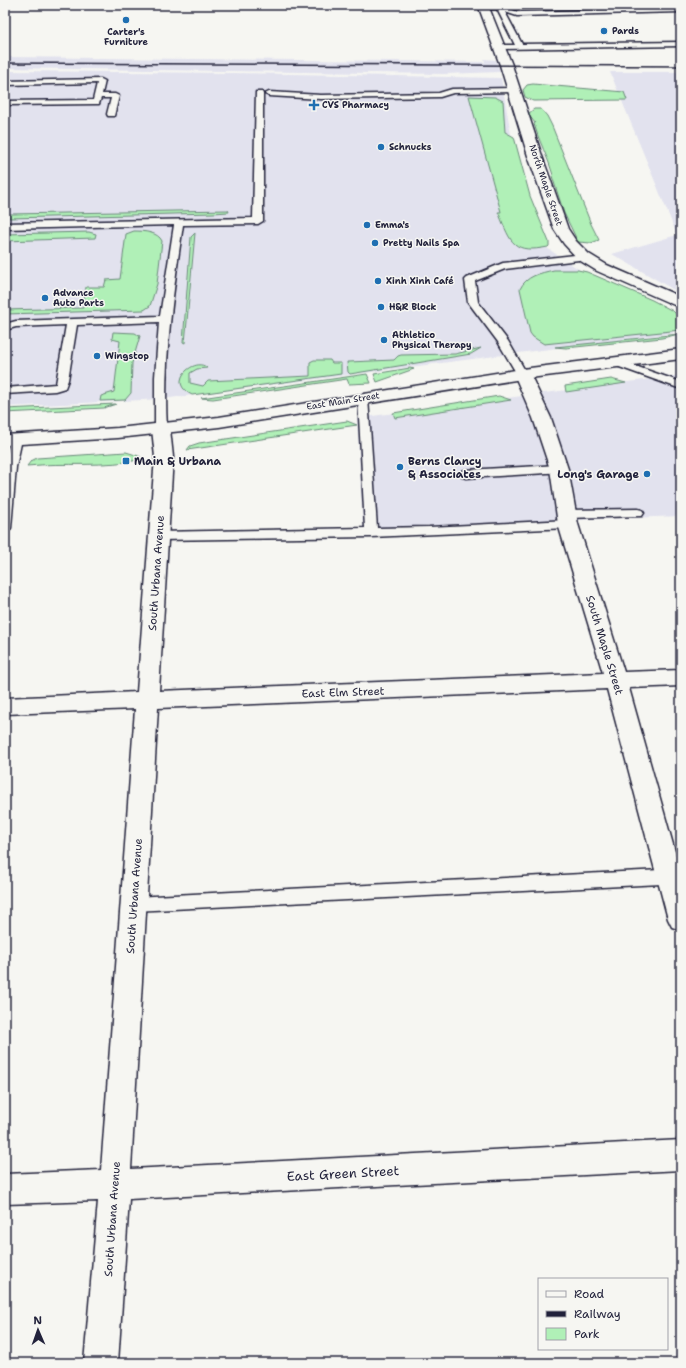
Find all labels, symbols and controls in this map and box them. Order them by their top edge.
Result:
marker: Carter's Furniture [121,15,131,25]
place label: Pards [612,25,639,37]
place label: Carter's Furniture [104,26,149,48]
marker: Pards [599,26,609,36]
place label: CVS Pharmacy [322,99,389,111]
marker: CVS Pharmacy [309,100,319,110]
place label: Schnucks [389,141,432,153]
marker: Schnucks [376,142,386,152]
street label: North Maple Street [526,143,566,227]
place label: Emma's [375,219,410,231]
marker: Emma's [362,220,372,230]
place label: Pretty Nails Spa [383,237,460,249]
marker: Pretty Nails Spa [370,238,380,248]
place label: Xinh Xinh Café [386,275,454,287]
marker: Xinh Xinh Café [373,276,383,286]
place label: Advance Auto Parts [53,287,104,309]
marker: Advance Auto Parts [40,293,50,303]
place label: H&R Block [389,301,437,313]
marker: H&R Block [376,302,386,312]
place label: Athletico Physical Therapy [392,329,472,351]
marker: Athletico Physical Therapy [379,335,389,345]
place label: Wingstop [105,350,149,362]
marker: Wingstop [92,351,102,361]
street label: East Main Street [306,389,381,413]
place label: Main & Urbana [134,454,222,469]
place label: Berns Clancy & Associates [408,454,482,482]
marker: Main & Urbana [121,456,131,466]
marker: Berns Clancy & Associates [395,462,405,472]
place label: Long's Garage [557,467,639,482]
marker: Long's Garage [642,469,652,479]
street label: South Urbana Avenue [145,515,168,631]
street label: South Maple Street [582,594,627,697]
street label: East Elm Street [301,684,385,701]
street label: South Urbana Avenue [123,838,146,954]
street label: South Urbana Avenue [101,1161,124,1277]
street label: East Green Street [286,1162,400,1185]
legend [538,1278,668,1350]
text: Road [574,1286,605,1302]
text: Railway [574,1306,621,1322]
north arrow [18,1310,58,1350]
text: N [33,1313,43,1328]
text: Park [574,1326,600,1342]

